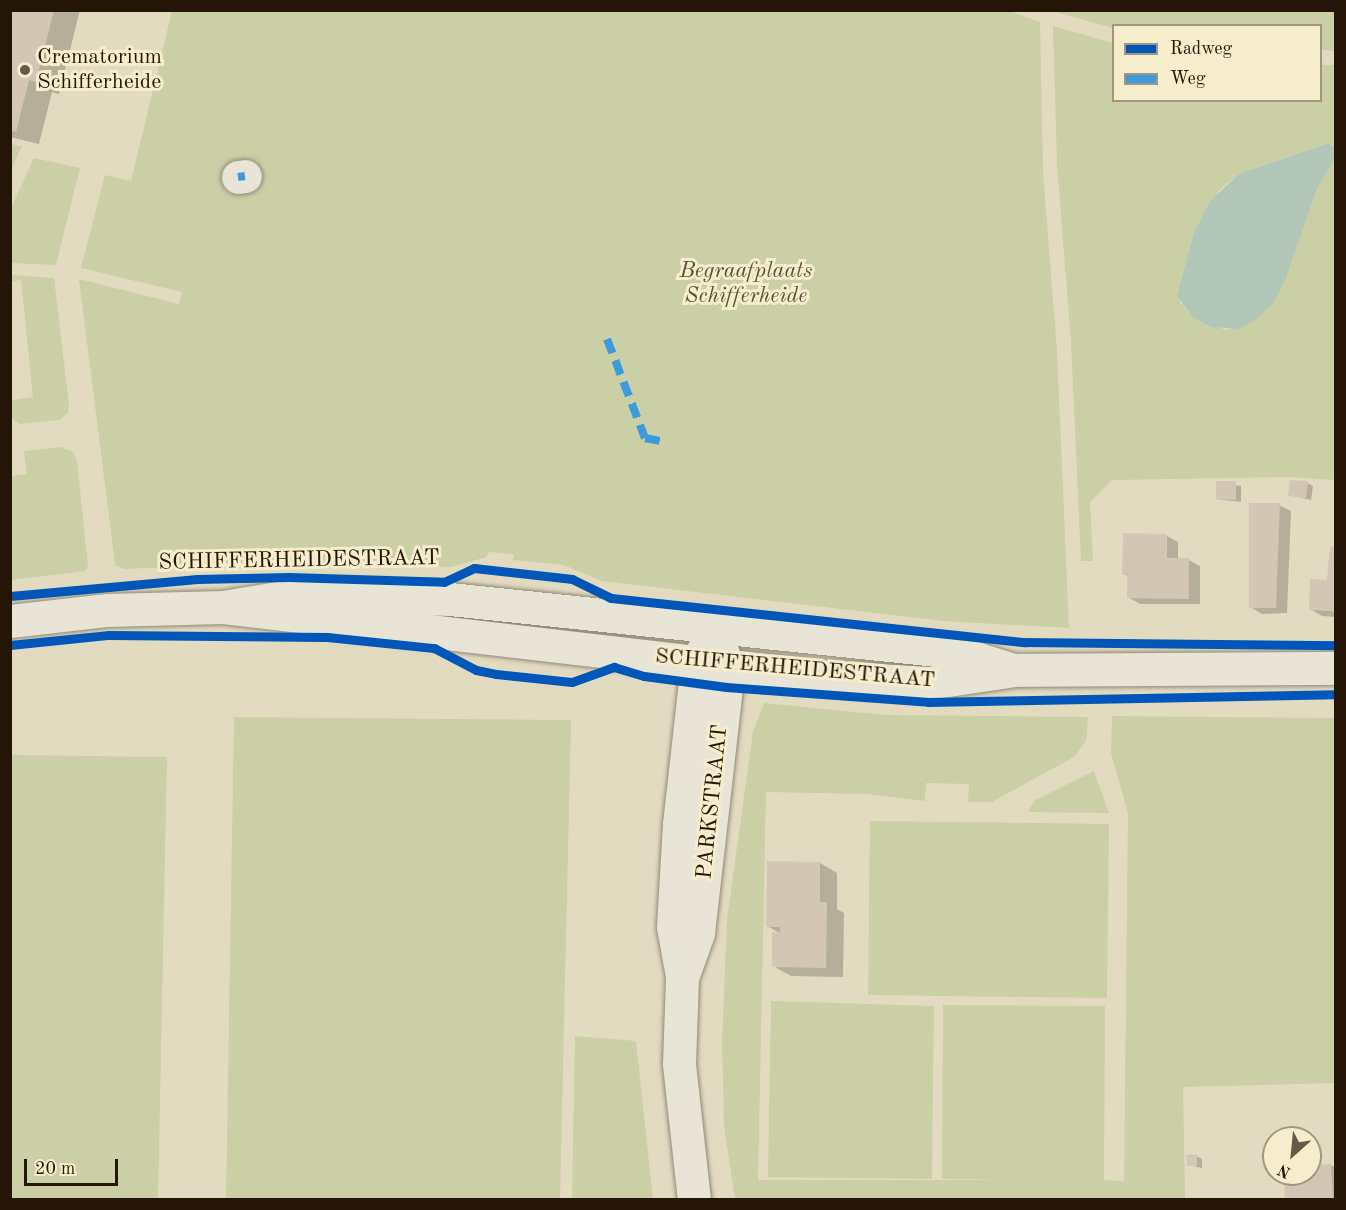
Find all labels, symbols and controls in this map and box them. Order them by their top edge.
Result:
legend [1112,24,1322,102]
text: Radweg [1170,40,1232,58]
place label: Crematorium Schifferheide [37,44,162,96]
marker: Crematorium Schifferheide [18,63,32,77]
text: Weg [1170,70,1206,88]
park label: Begraafplaats Schifferheide [680,258,812,310]
street label: SCHIFFERHEIDESTRAAT [158,545,440,577]
street label: SCHIFFERHEIDESTRAAT [654,644,936,694]
street label: PARKSTRAAT [692,724,734,880]
north arrow [1262,1126,1322,1186]
scale bar [27,1147,122,1185]
text: 20 m [35,1160,75,1178]
text: N [1276,1160,1294,1180]

